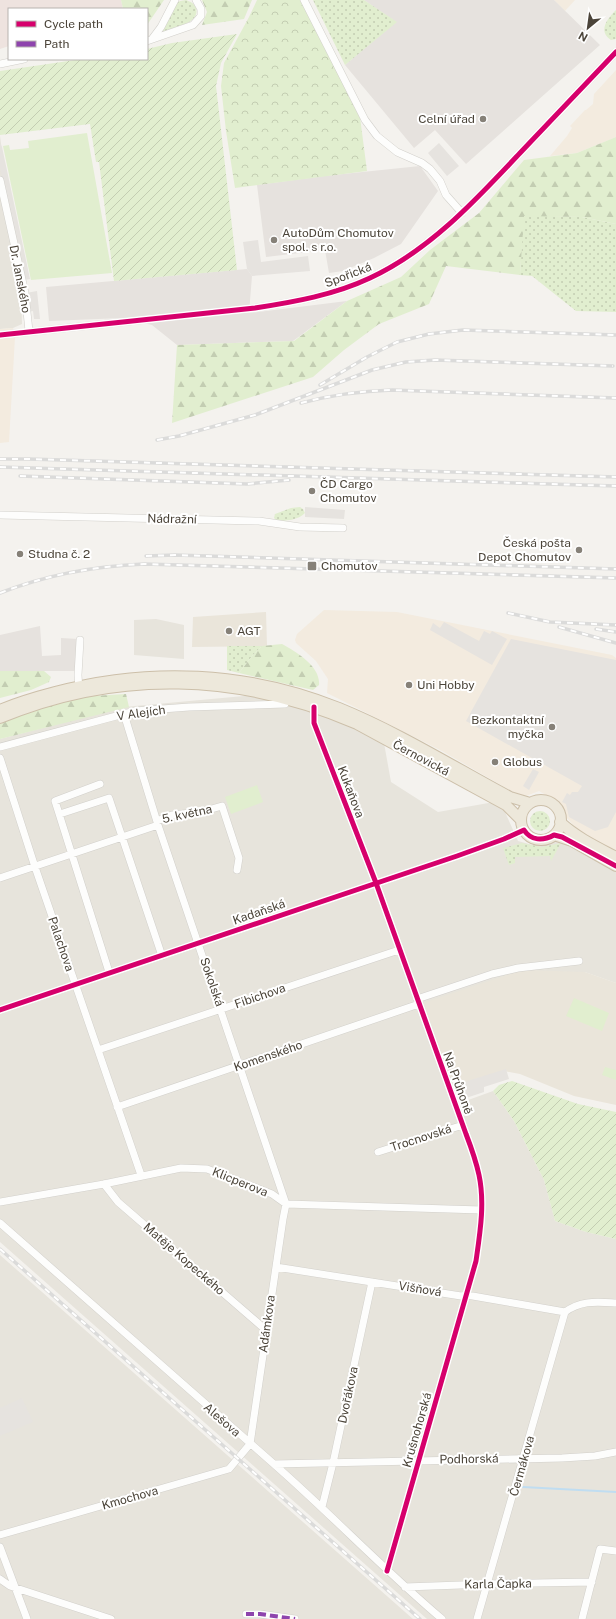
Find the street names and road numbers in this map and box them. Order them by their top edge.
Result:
street label: Dr. Janského [7,244,33,314]
street label: Spořická [322,260,374,290]
street label: Nádražní [147,512,198,526]
street label: V Alejích [116,703,166,723]
street label: Černovická [390,737,452,779]
street label: Kukaňova [335,764,367,820]
street label: 5. května [161,802,213,826]
street label: Kadaňská [231,896,287,928]
street label: Palachova [45,915,77,973]
street label: Sokolská [197,956,227,1008]
street label: Fibichova [233,981,287,1011]
street label: Komenského [232,1038,304,1074]
street label: Na Průhoně [440,1050,476,1116]
street label: Trocnovská [389,1122,453,1154]
street label: Klicperova [210,1164,270,1200]
street label: Matěje Kopeckého [141,1220,228,1298]
street label: Višňová [398,1279,442,1299]
street label: Adámkova [256,1294,278,1354]
street label: Dvořákova [335,1365,361,1425]
street label: Krušnohorská [400,1391,434,1469]
street label: Alešova [201,1400,243,1440]
street label: Čermákova [507,1434,537,1498]
street label: Podhorská [439,1451,499,1467]
street label: Kmochova [100,1483,160,1513]
street label: Karla Čapka [464,1576,532,1592]

